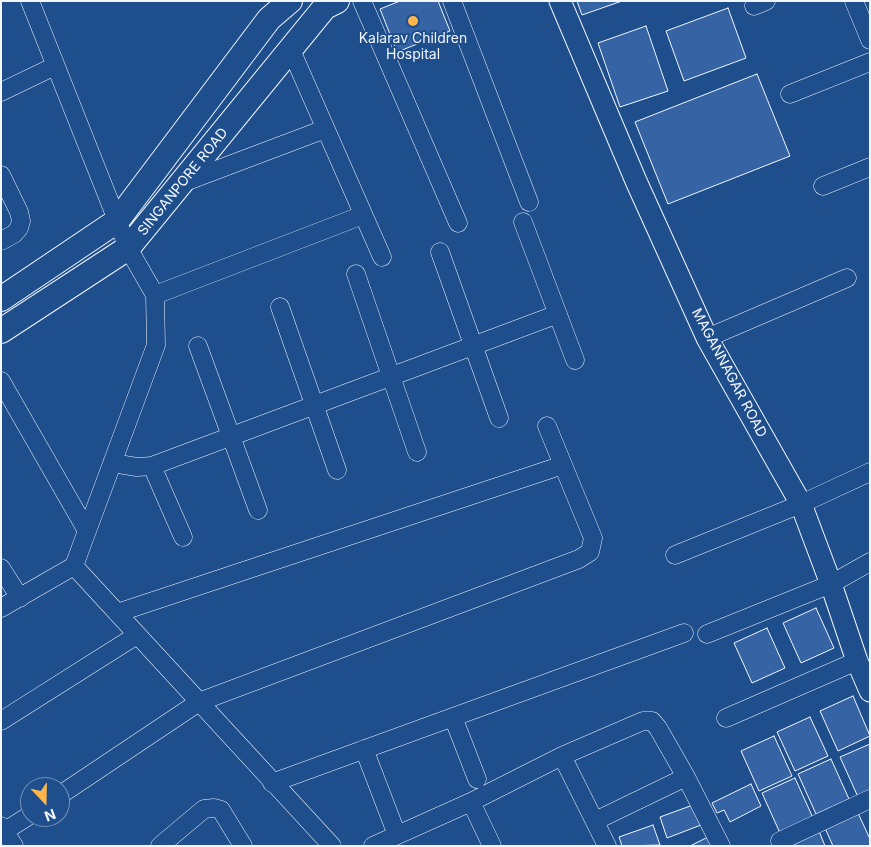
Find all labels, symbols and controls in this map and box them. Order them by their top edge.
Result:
marker: Kalarav Children Hospital [406,14,420,28]
place label: Kalarav Children Hospital [359,31,467,64]
street label: SINGANPORE ROAD [134,125,232,239]
street label: MAGANNAGAR ROAD [688,306,770,440]
north arrow [20,777,70,827]
text: N [42,806,58,825]

